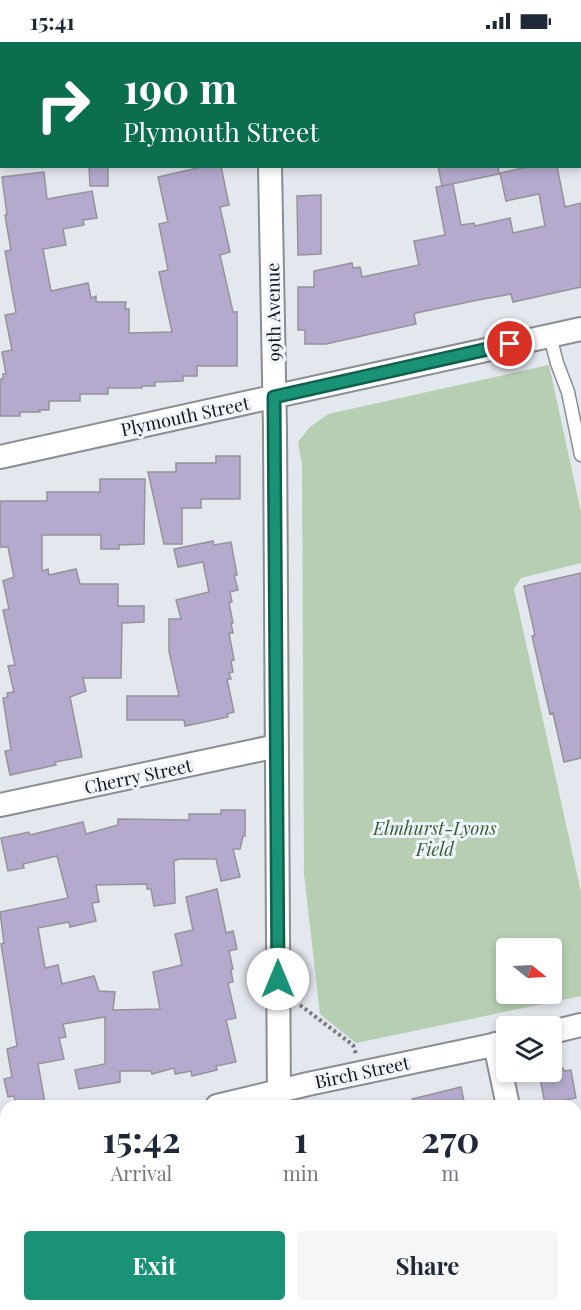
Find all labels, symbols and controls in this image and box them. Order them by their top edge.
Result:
text: 15:41 [30,6,75,36]
text: 190 m [123,59,237,115]
icon: right [24,66,102,144]
text: Plymouth Street [123,113,319,149]
street label: 99th Avenue [260,263,286,361]
pin [484,318,535,369]
icon: arrive [493,327,526,360]
street label: Plymouth Street [119,391,252,441]
street label: Cherry Street [82,753,195,799]
park label: Elmhurst-Lyons Field [372,816,497,861]
north arrow [496,938,562,1004]
map controls [496,938,562,1082]
position arrow [246,947,310,1011]
button: layers [496,1016,562,1082]
street label: Birch Street [312,1050,412,1094]
text: 15:42 [102,1114,181,1162]
text: 1 [294,1114,308,1162]
text: 270 [421,1114,480,1162]
text: Arrival [111,1159,172,1186]
text: min [283,1159,319,1186]
text: m [441,1159,459,1186]
button: Exit [24,1231,285,1300]
button: Share [297,1231,558,1300]

